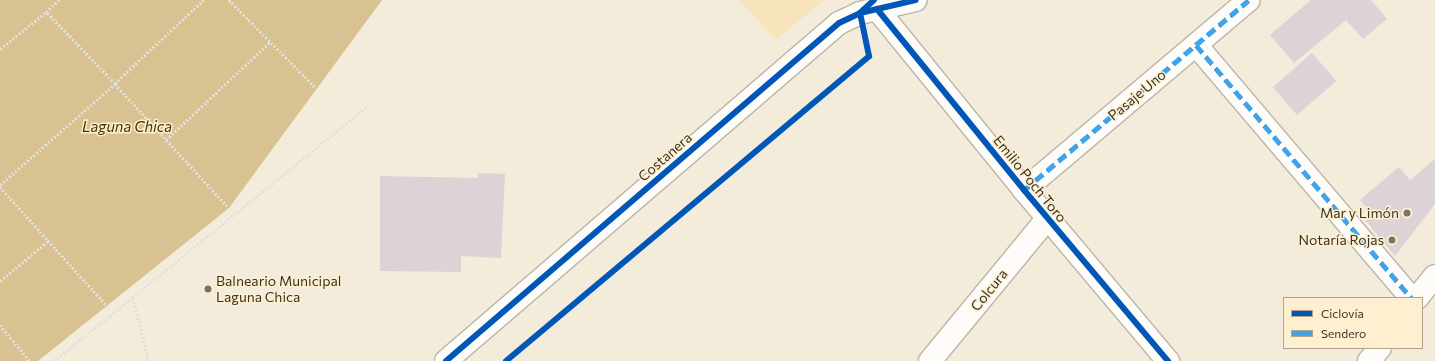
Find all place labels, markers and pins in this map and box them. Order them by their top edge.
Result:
place label: Mar y Limón [1320,205,1399,221]
marker: Mar y Limón [1402,208,1412,218]
place label: Notaría Rojas [1298,232,1384,248]
marker: Notaría Rojas [1387,235,1397,245]
place label: Balneario Municipal Laguna Chica [216,273,341,306]
marker: Balneario Municipal Laguna Chica [203,284,213,294]

